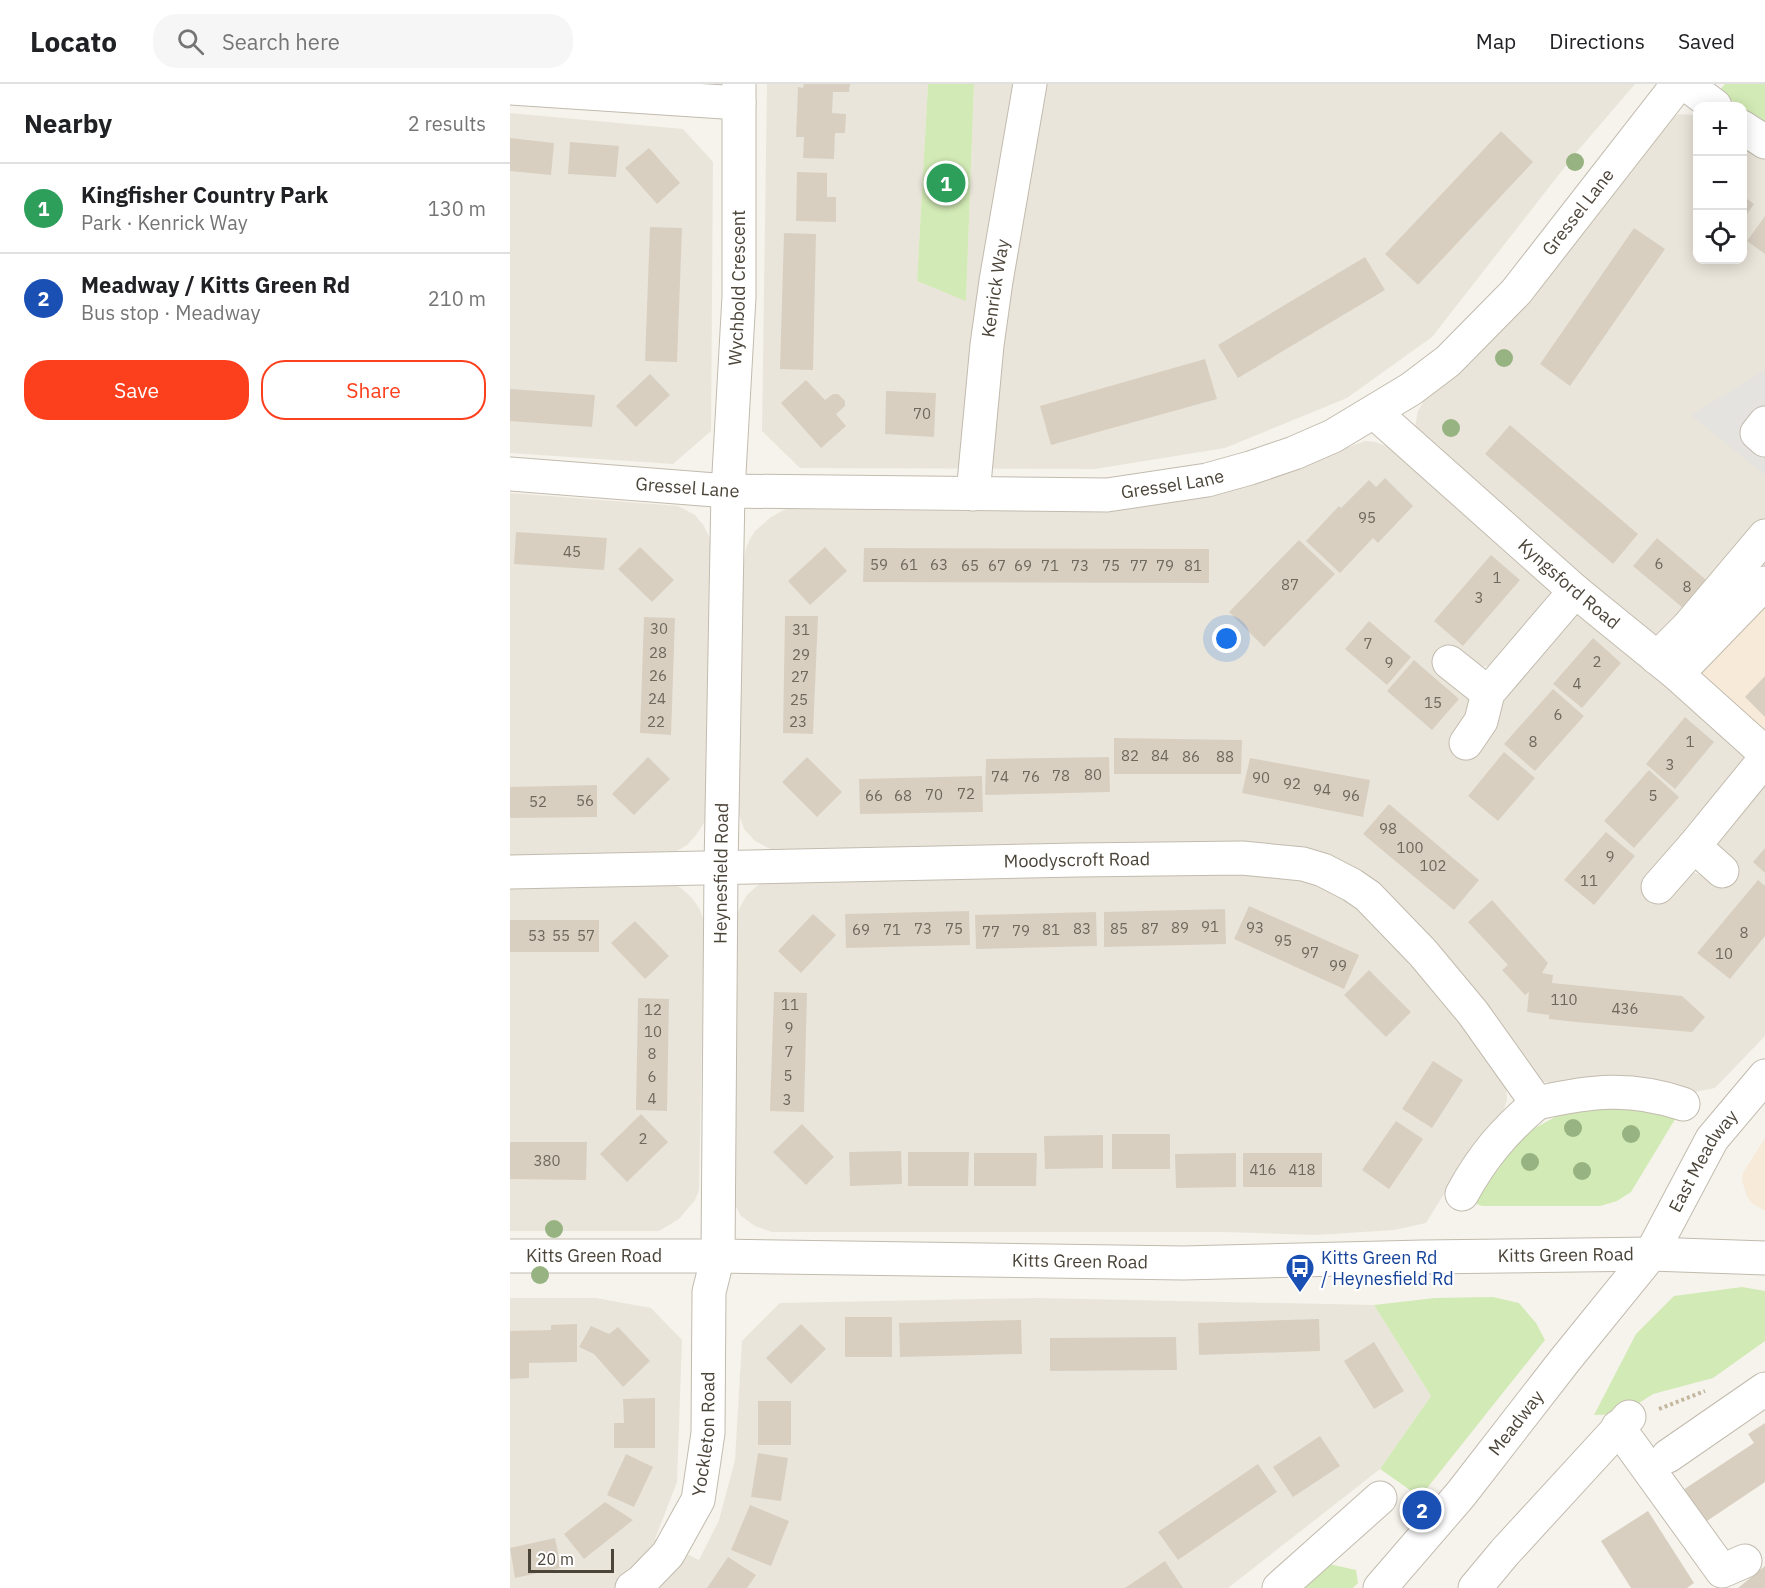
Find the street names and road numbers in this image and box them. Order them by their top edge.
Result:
street label: Gressel Lane [1537,164,1619,260]
street label: Wychbold Crescent [723,210,750,366]
street label: Kenrick Way [976,237,1014,339]
street label: Gressel Lane [1119,464,1227,504]
street label: Gressel Lane [635,472,740,502]
street label: Kyngsford Road [1513,534,1625,634]
street label: Heynesfield Road [708,802,733,944]
street label: Moodyscroft Road [1003,847,1150,873]
street label: East Meadway [1663,1105,1743,1216]
street label: Kitts Green Road [1498,1242,1634,1267]
street label: Kitts Green Road [526,1244,662,1267]
street label: Kitts Green Road [1012,1248,1148,1273]
street label: Yockleton Road [687,1371,719,1498]
street label: Meadway [1483,1385,1548,1460]

